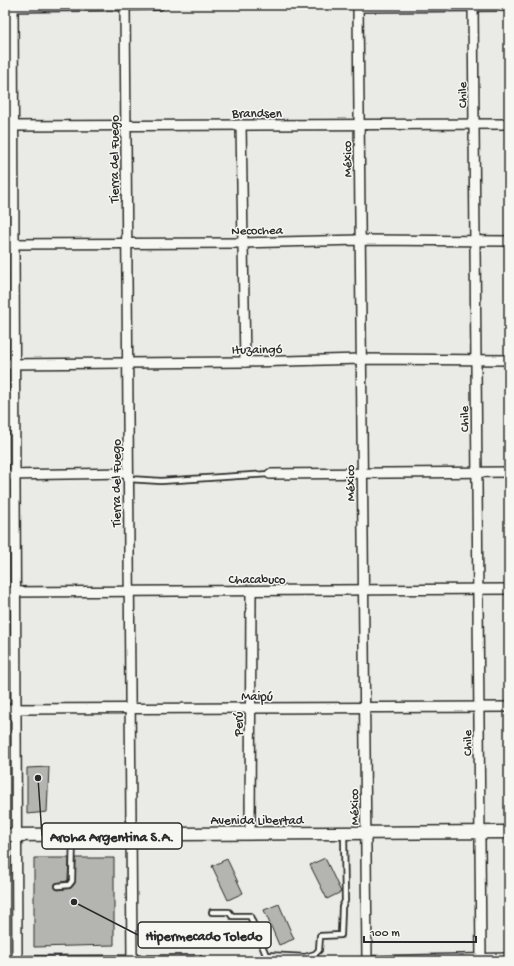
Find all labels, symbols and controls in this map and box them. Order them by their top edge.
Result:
street label: Chile [456,81,471,108]
street label: Brandsen [231,107,283,122]
street label: Tierra del Fuego [108,115,123,204]
street label: México [341,140,356,177]
street label: Necochea [231,224,284,239]
street label: Ituzaingó [232,343,283,358]
street label: Chile [458,405,473,432]
street label: Tierra del Fuego [110,439,125,528]
street label: México [344,464,359,501]
street label: Chacabuco [228,573,286,588]
street label: Maipú [241,690,273,705]
street label: Perú [232,712,247,737]
street label: Chile [461,729,476,756]
street label: México [348,788,363,825]
street label: Avenida Libertad [211,814,305,829]
callout: Aroha Argentina S.A. [42,823,182,849]
text: Aroha Argentina S.A. [49,830,174,847]
scale bar [364,918,476,944]
callout: Hipermecado Toledo [138,922,271,948]
text: 100 m [369,927,400,941]
text: Hipermecado Toledo [145,929,263,946]

